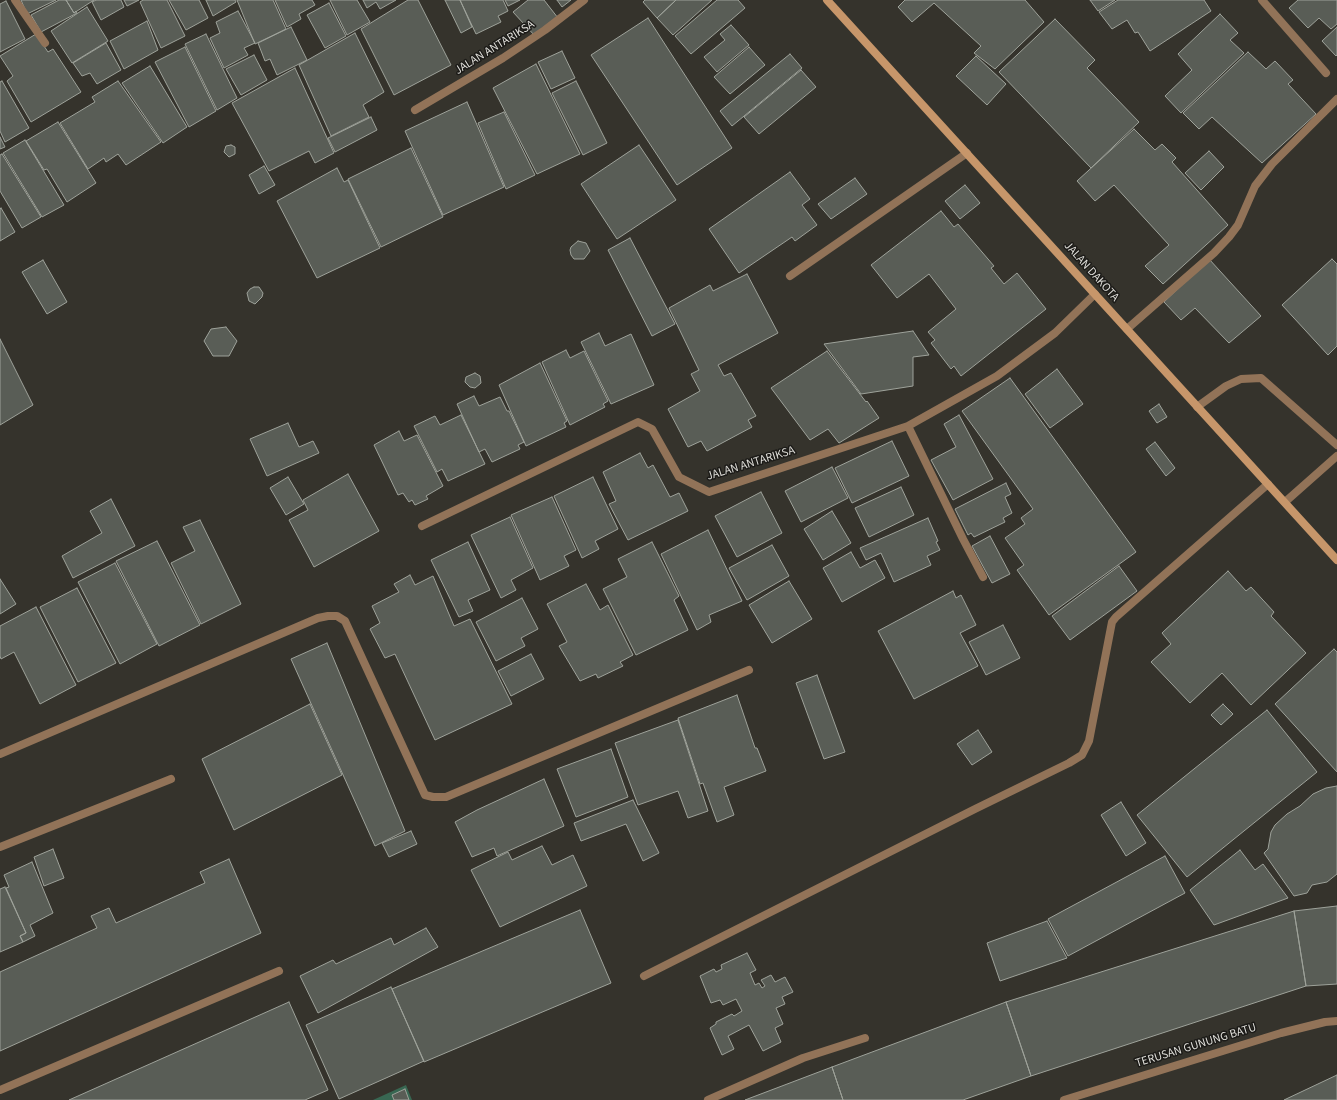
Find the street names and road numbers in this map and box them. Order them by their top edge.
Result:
street label: JALAN ANTARIKSA [452,18,538,78]
street label: JALAN DAKOTA [1060,239,1122,305]
street label: JALAN ANTARIKSA [705,444,797,484]
street label: TERUSAN GUNUNG BATU [1134,1021,1258,1071]

